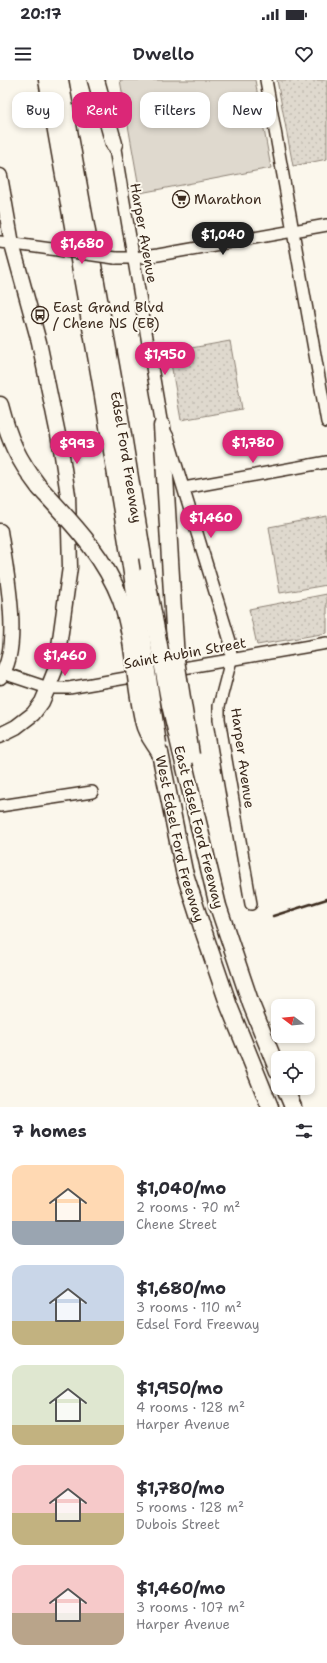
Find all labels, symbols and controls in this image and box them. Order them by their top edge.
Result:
text: 20:17 [20,4,62,24]
text: Dwello [133,42,195,66]
icon: menu [12,43,34,65]
icon: heart [293,43,315,65]
chip: Buy [12,92,64,128]
chip: Rent [72,92,132,128]
chip: Filters [140,92,210,128]
chip: New [218,92,276,128]
street label: Harper Avenue [126,182,162,284]
supermarket icon: Marathon [171,189,191,209]
place label: Marathon [194,190,262,208]
pin: $1,040 [190,222,256,256]
text: $1,040 [201,226,245,243]
pin: $1,680 [49,231,115,265]
text: $1,680 [60,235,104,252]
place label: East Grand Blvd / Chene NS (EB) [53,298,164,332]
bus stop icon: East Grand Blvd / Chene NS (EB) [30,305,50,325]
pin: $1,950 [132,342,198,376]
text: $1,950 [144,346,186,363]
street label: Edsel Ford Freeway [107,390,146,524]
pin: $1,780 [220,430,286,464]
pin: $993 [53,431,101,465]
text: $1,780 [231,434,275,451]
text: $993 [59,435,95,452]
pin: $1,460 [178,505,244,539]
text: $1,460 [189,509,233,526]
street label: Saint Aubin Street [122,633,248,673]
pin: $1,460 [32,643,98,677]
text: $1,460 [43,647,87,664]
street label: Harper Avenue [227,707,259,809]
street label: East Edsel Ford Freeway [170,743,228,911]
street label: West Edsel Ford Freeway [152,754,209,924]
north arrow [271,999,315,1043]
map controls [271,999,315,1095]
button: locate [271,1051,315,1095]
text: 7 homes [12,1120,87,1142]
icon: filters [293,1120,315,1142]
text: $1,040/mo [136,1177,226,1199]
icon: home [44,1181,92,1229]
text: 2 rooms · 70 m² [136,1199,240,1216]
text: Chene Street [136,1216,217,1233]
text: $1,680/mo [136,1277,226,1299]
icon: home [44,1281,92,1329]
text: 3 rooms · 110 m² [136,1299,242,1316]
text: Edsel Ford Freeway [136,1316,259,1333]
text: $1,950/mo [136,1377,223,1399]
icon: home [44,1381,92,1429]
text: 4 rooms · 128 m² [136,1399,245,1416]
text: Harper Avenue [136,1416,230,1433]
text: $1,780/mo [136,1477,225,1499]
icon: home [44,1481,92,1529]
text: 5 rooms · 128 m² [136,1499,244,1516]
text: Dubois Street [136,1516,220,1533]
text: $1,460/mo [136,1577,226,1599]
icon: home [44,1581,92,1629]
text: 3 rooms · 107 m² [136,1599,245,1616]
text: Harper Avenue [136,1616,230,1633]

